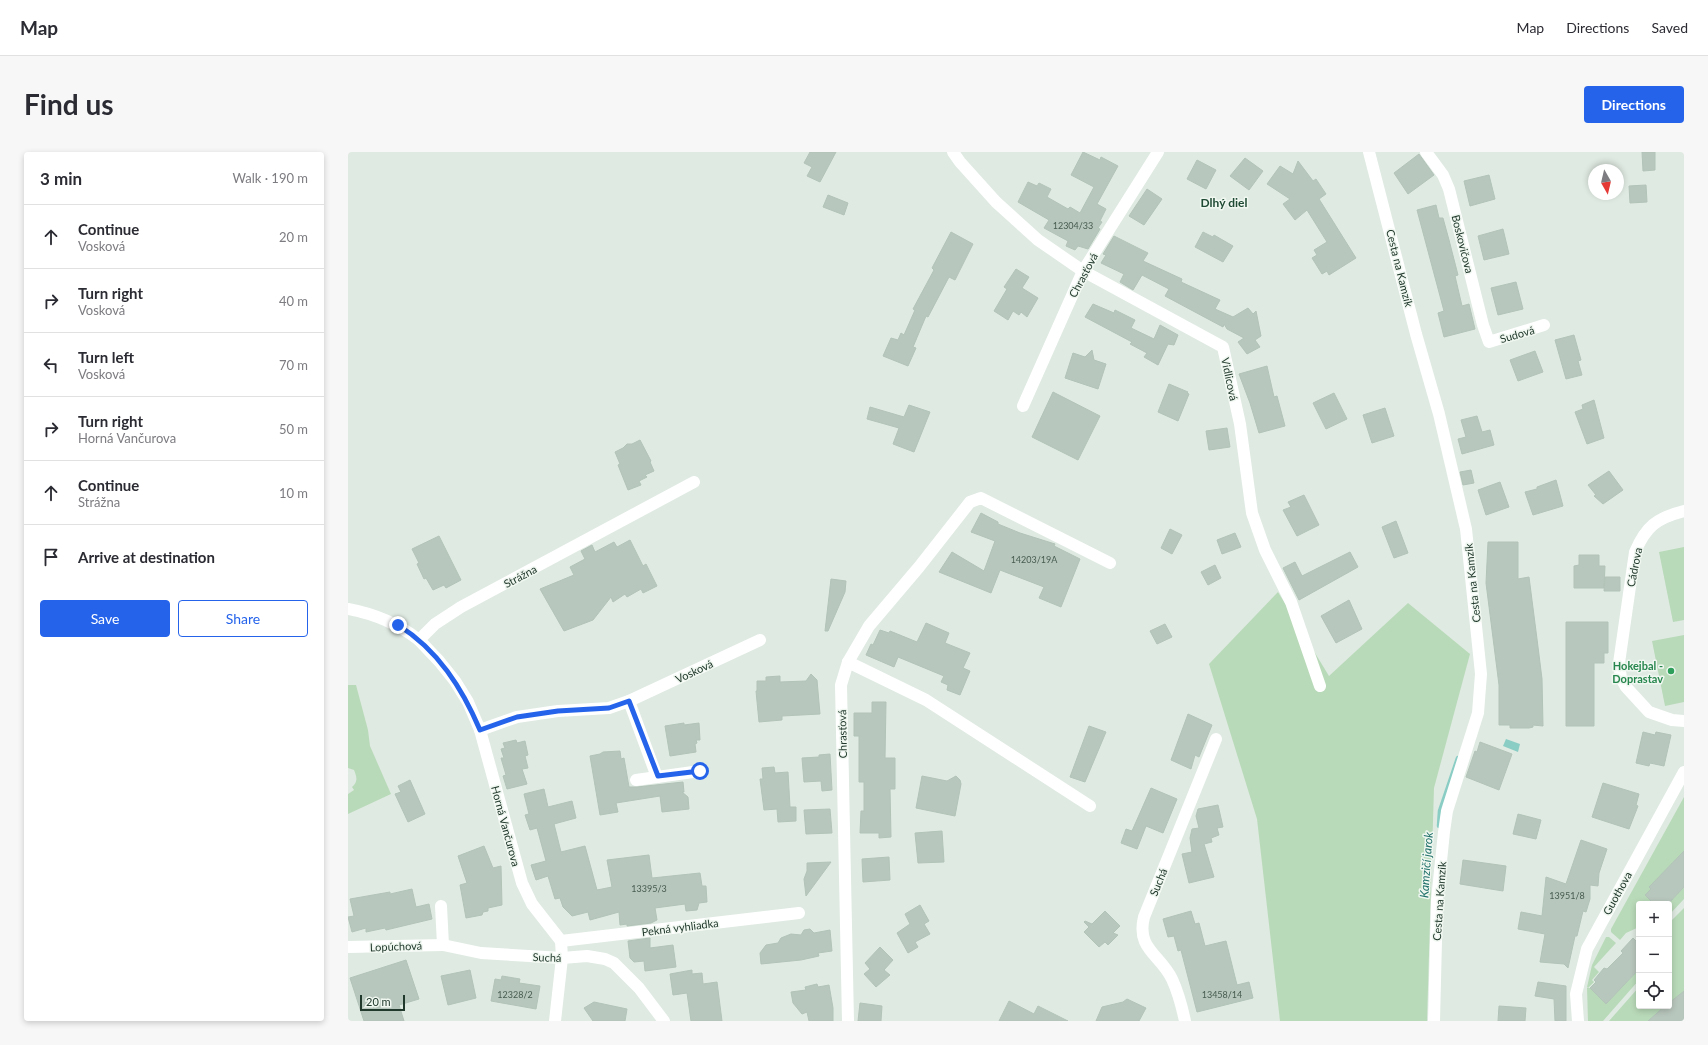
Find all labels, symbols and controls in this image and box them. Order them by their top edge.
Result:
text: Map [20,16,58,39]
text: Map [1517,19,1544,36]
text: Directions [1566,19,1629,36]
text: Saved [1651,19,1688,36]
button: Directions [1584,86,1684,123]
text: Find us [24,87,114,121]
north arrow [1588,164,1624,200]
text: 3 min [40,168,82,189]
text: Walk · 190 m [232,170,308,186]
district label: Dlhý diel [1201,195,1247,210]
street label: Boskovičova [1449,213,1477,275]
text: Continue [78,220,139,238]
house number: 12304/33 [1053,220,1093,231]
icon: ahead [40,226,62,248]
street label: Cesta na Kamzík [1384,228,1416,309]
text: 20 m [279,229,308,245]
text: Vosková [78,238,125,254]
street label: Chrasťová [1066,250,1100,300]
text: Turn right [78,284,143,302]
icon: right [40,290,62,312]
text: 40 m [279,293,308,309]
text: Vosková [78,302,125,318]
street label: Sudová [1498,323,1536,345]
text: Turn left [78,348,134,366]
icon: left [40,354,62,376]
street label: Vidlicová [1219,356,1241,402]
text: 70 m [279,357,308,373]
text: Vosková [78,366,125,382]
text: Turn right [78,412,143,430]
icon: right [40,418,62,440]
text: 50 m [279,421,308,437]
text: Horná Vančurova [78,430,176,446]
text: Continue [78,476,139,494]
icon: ahead [40,482,62,504]
text: 10 m [279,485,308,501]
text: Strážna [78,494,120,510]
street label: Cesta na Kamzík [1461,542,1483,623]
icon: arrive [40,546,62,568]
street label: Cádrova [1624,546,1644,588]
text: Arrive at destination [78,548,215,566]
house number: 14203/19A [1011,554,1058,565]
street label: Strážna [501,562,539,590]
button: Save [40,600,170,637]
button: Share [178,600,308,637]
route end [389,616,407,634]
street label: Vosková [673,657,715,685]
place label: Hokejbal - Doprastav [1612,659,1663,685]
marker: Hokejbal - Doprastav [1666,666,1676,676]
street label: Chrasťová [835,710,849,758]
route start [691,762,709,780]
street label: Horná Vančurova [489,784,523,868]
water label: Kamzičí jarok [1416,831,1436,899]
street label: Cesta na Kamzík [1430,860,1448,941]
street label: Suchá [1147,866,1169,898]
street label: Guothova [1600,869,1634,917]
house number: 13395/3 [631,883,667,894]
house number: 13951/8 [1549,890,1585,901]
map controls [1636,901,1672,1009]
button: + [1636,901,1672,937]
street label: Pekná vyhliadka [641,916,719,938]
button: − [1636,937,1672,973]
street label: Lopúchová [370,939,422,953]
street label: Suchá [532,950,562,964]
button: locate [1636,973,1672,1009]
house number: 12328/2 [497,989,533,1000]
house number: 13458/14 [1202,989,1242,1000]
scale bar [360,993,405,1012]
text: 20 m [366,995,391,1008]

